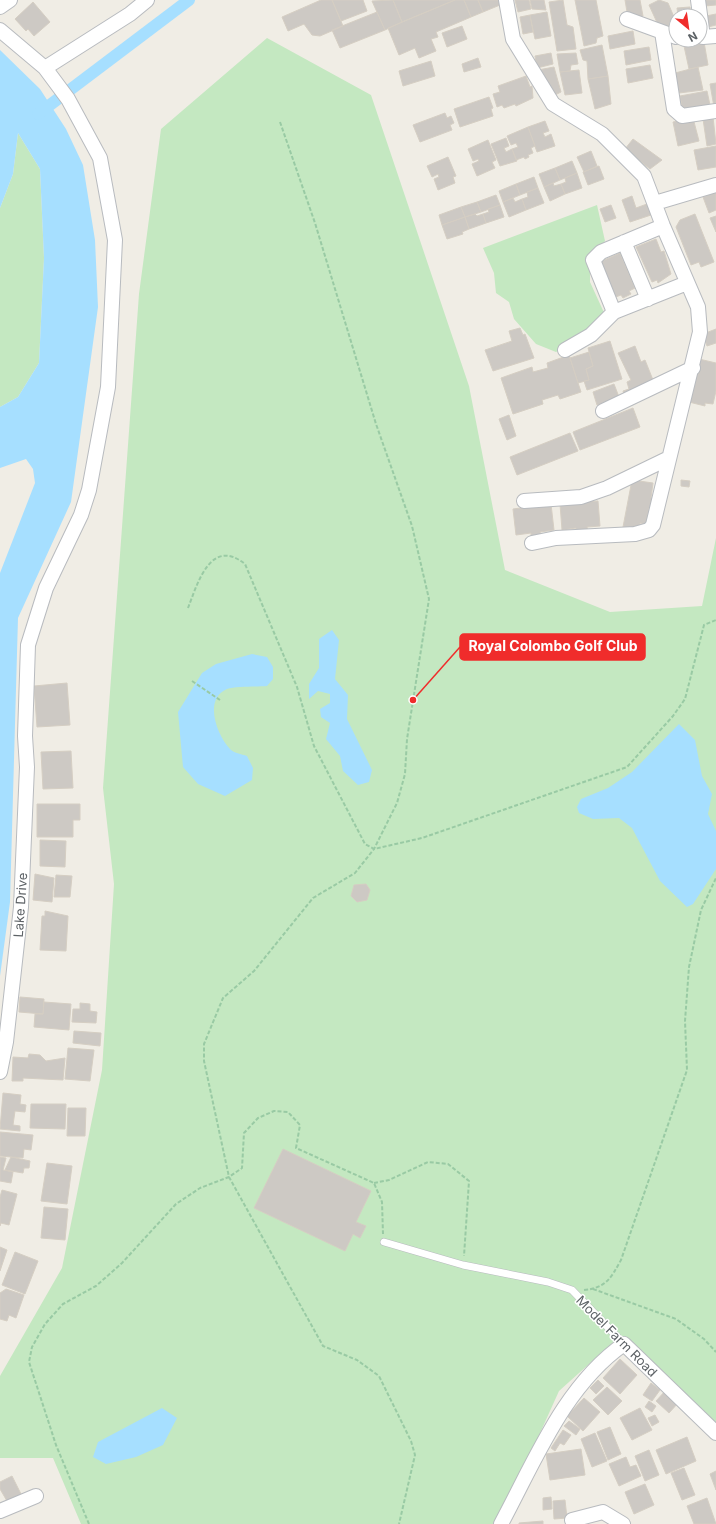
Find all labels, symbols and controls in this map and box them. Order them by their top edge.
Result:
north arrow [668,8,708,48]
text: N [686,29,700,45]
callout: Royal Colombo Golf Club [460,634,645,660]
text: Royal Colombo Golf Club [468,637,638,654]
street label: Lake Drive [10,872,30,938]
street label: Model Farm Road [573,1292,661,1380]

